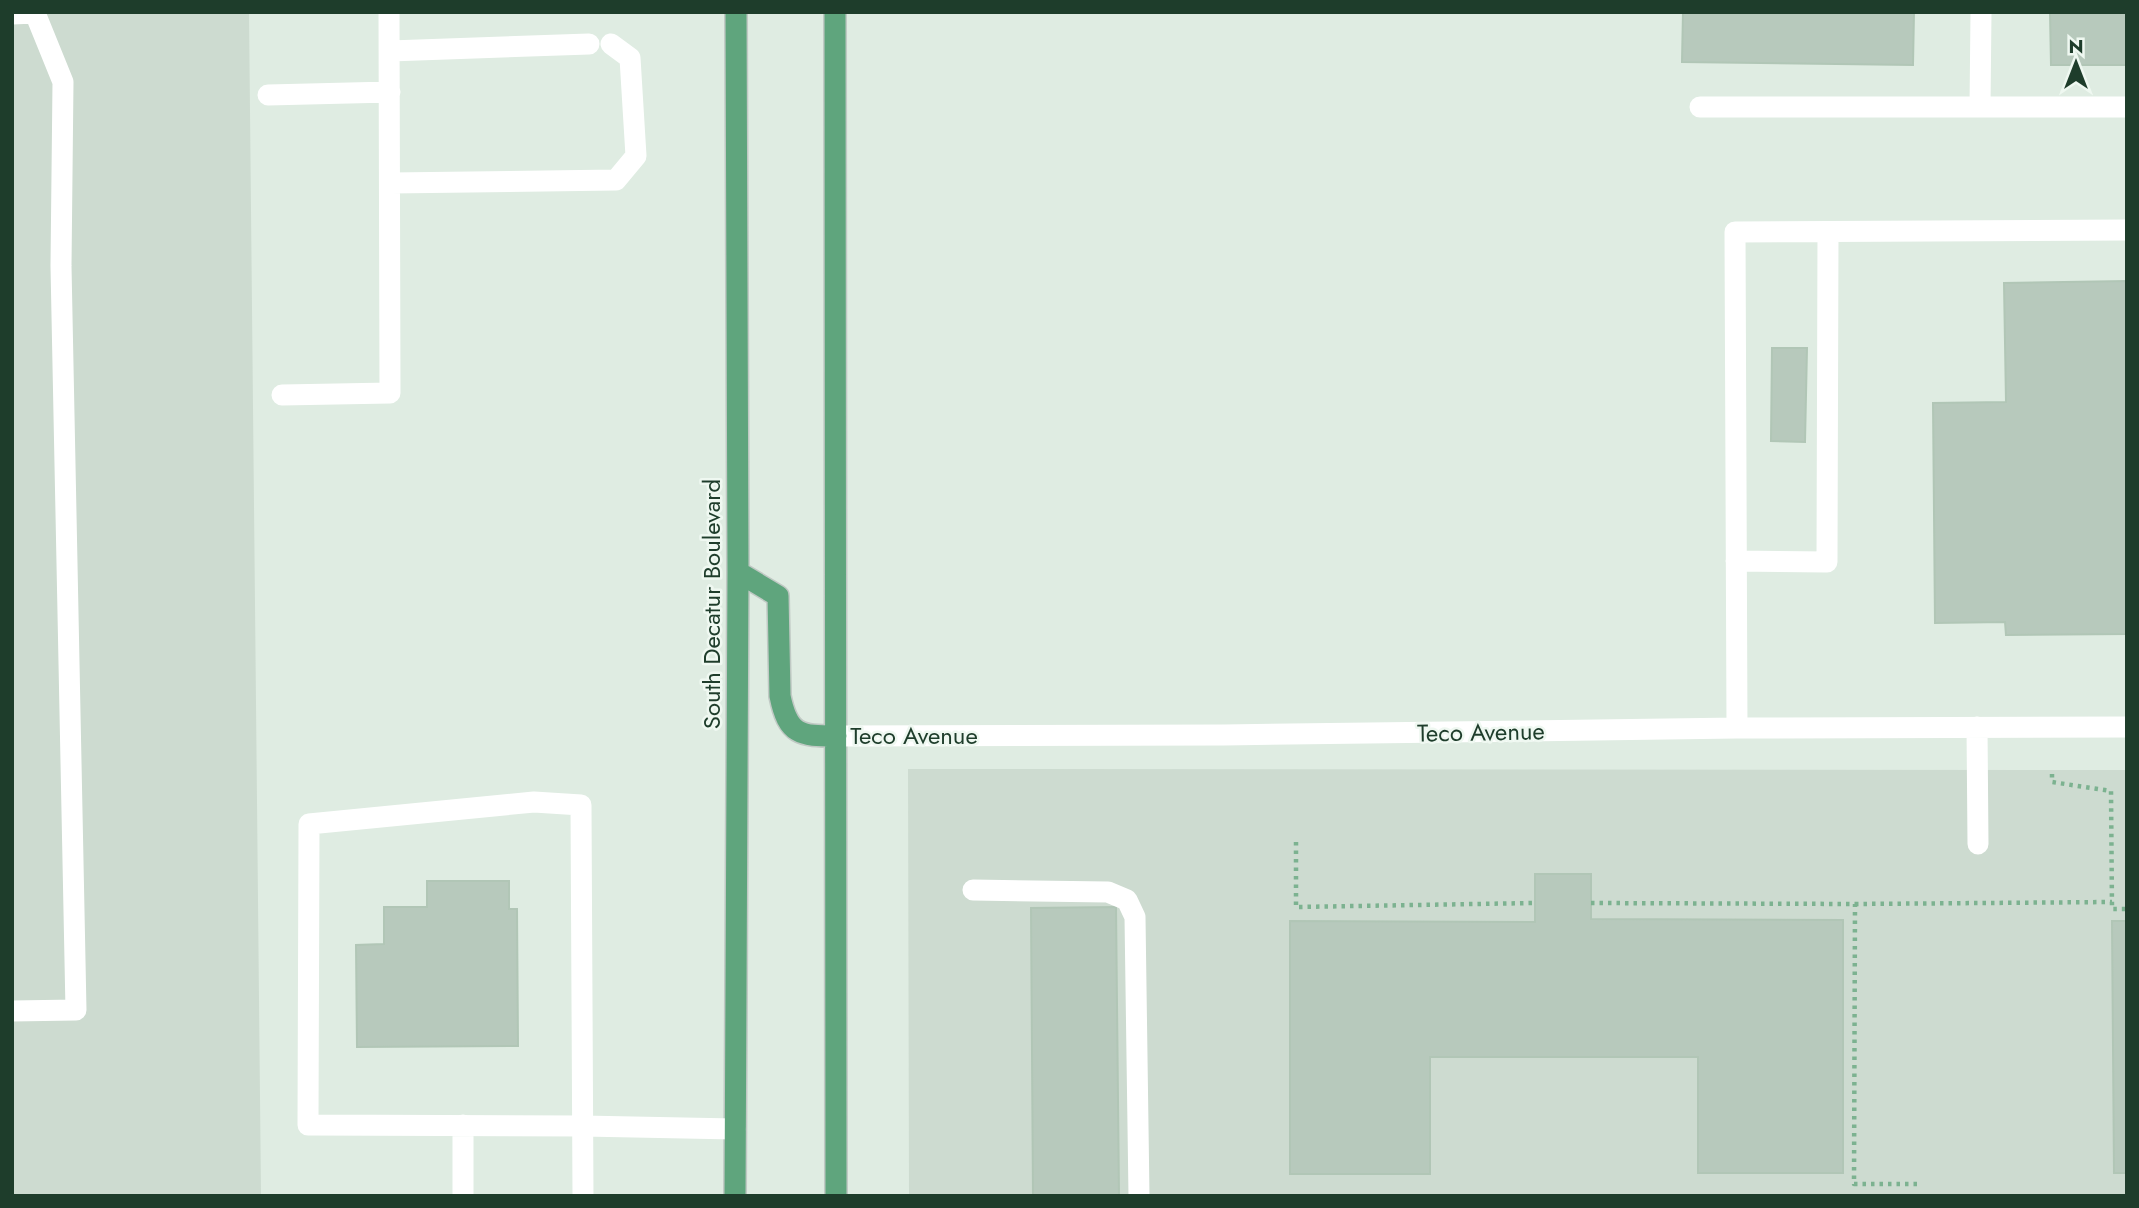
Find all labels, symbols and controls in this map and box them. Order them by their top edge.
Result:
north arrow [2041,28,2111,98]
text: N [2068,33,2084,60]
street label: South Decatur Boulevard [694,479,729,729]
street label: Teco Avenue [1417,713,1545,751]
street label: Teco Avenue [850,718,978,753]

